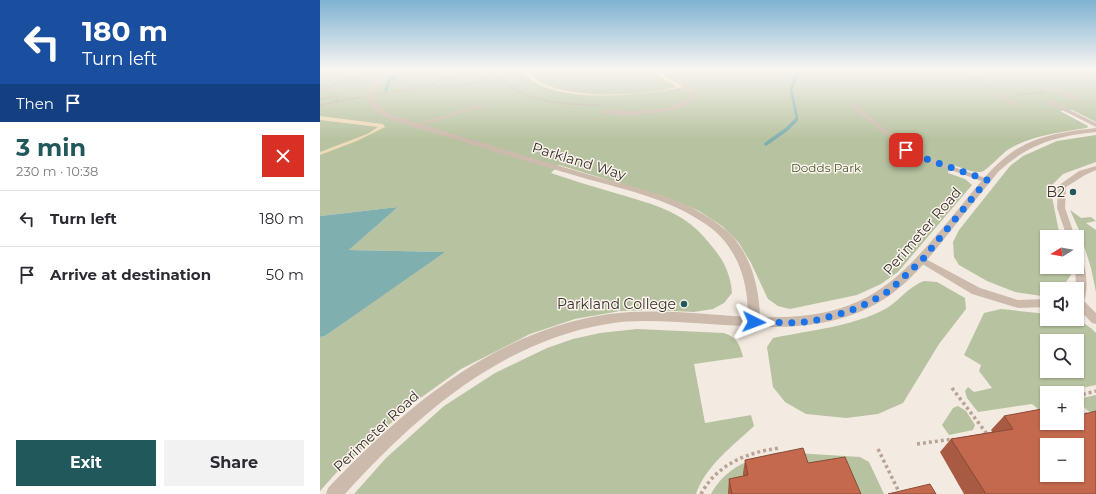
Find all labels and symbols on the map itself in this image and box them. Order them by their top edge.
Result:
pin [889,133,923,167]
street label: Parkland Way [530,138,628,184]
park label: Dodds Park [791,160,862,175]
street label: Perimeter Road [879,183,965,279]
place label: B2 [1046,183,1065,201]
marker: B2 [1068,187,1078,197]
north arrow [1040,230,1084,274]
place label: Parkland College [557,295,676,313]
marker: Parkland College [679,299,689,309]
position arrow [733,301,775,343]
street label: Perimeter Road [329,387,423,475]

